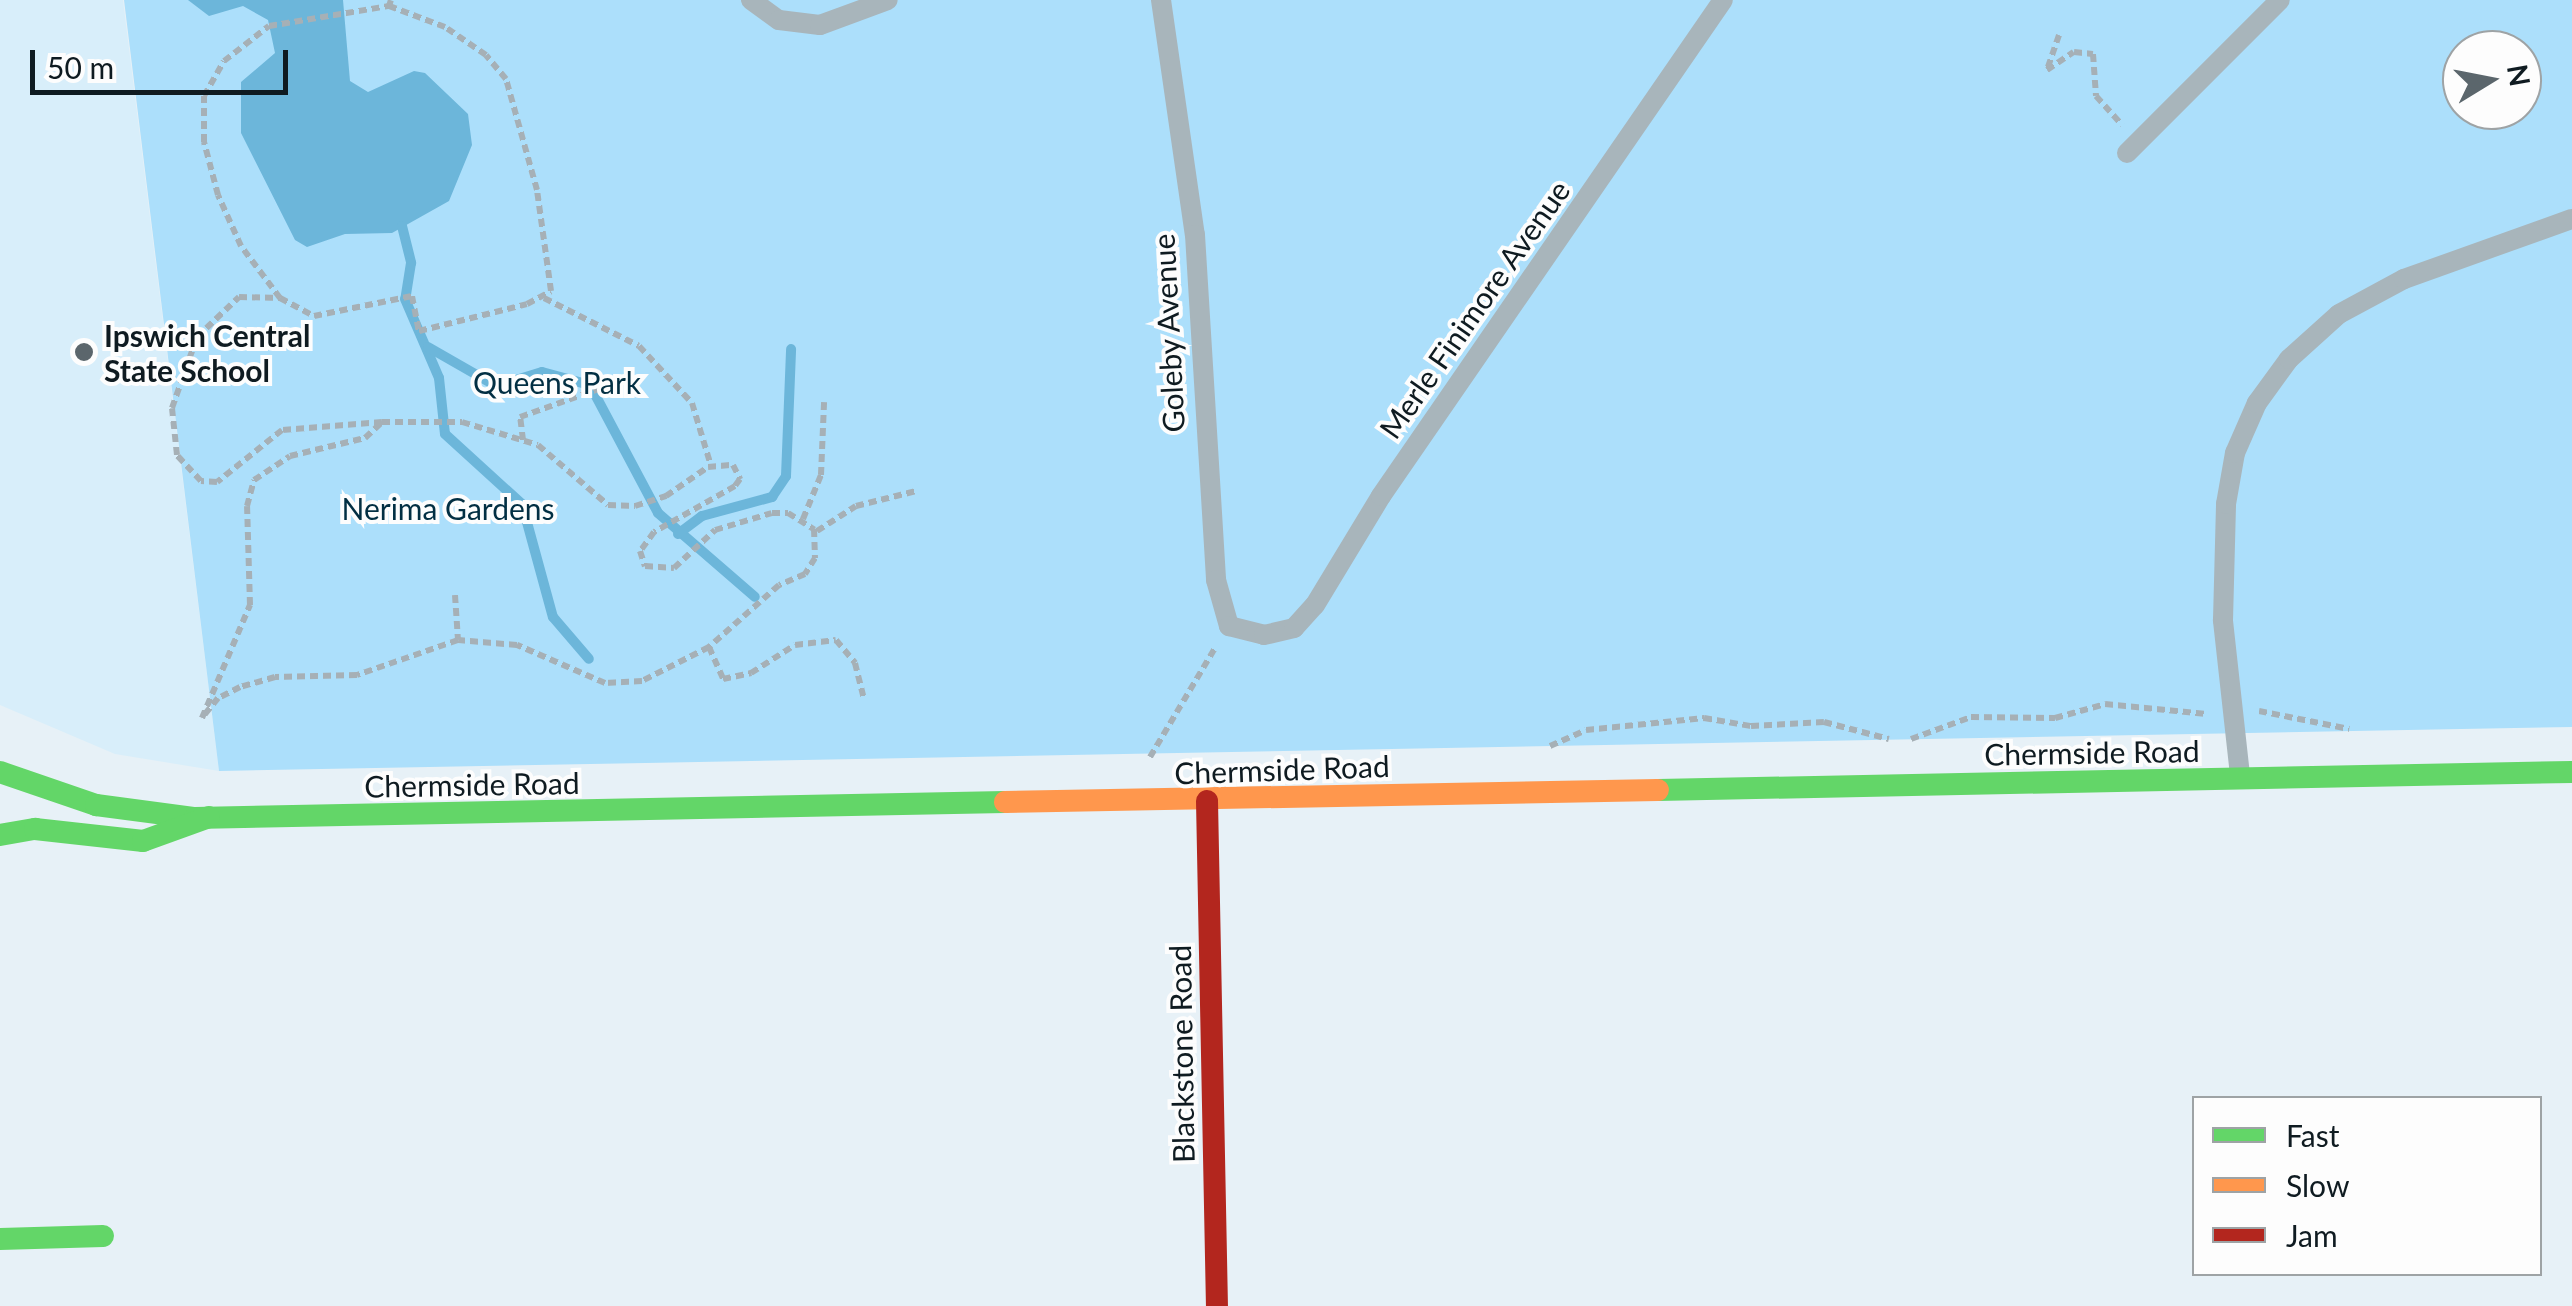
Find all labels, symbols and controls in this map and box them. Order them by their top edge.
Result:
scale bar [35,30,292,92]
north arrow [2442,30,2542,130]
text: 50 m [47,49,114,85]
text: N [2501,62,2538,89]
street label: Merle Finimore Avenue [1371,173,1577,445]
street label: Goleby Avenue [1145,232,1191,434]
place label: Ipswich Central State School [104,317,310,388]
marker: Ipswich Central State School [73,341,95,363]
park label: Queens Park [473,364,641,400]
park label: Nerima Gardens [341,490,555,526]
street label: Chermside Road [1984,732,2200,772]
street label: Chermside Road [1174,747,1390,791]
street label: Chermside Road [364,764,580,804]
street label: Blackstone Road [1161,945,1201,1163]
legend [2192,1096,2542,1276]
text: Fast [2286,1117,2340,1153]
text: Slow [2286,1167,2349,1203]
text: Jam [2286,1217,2338,1253]

